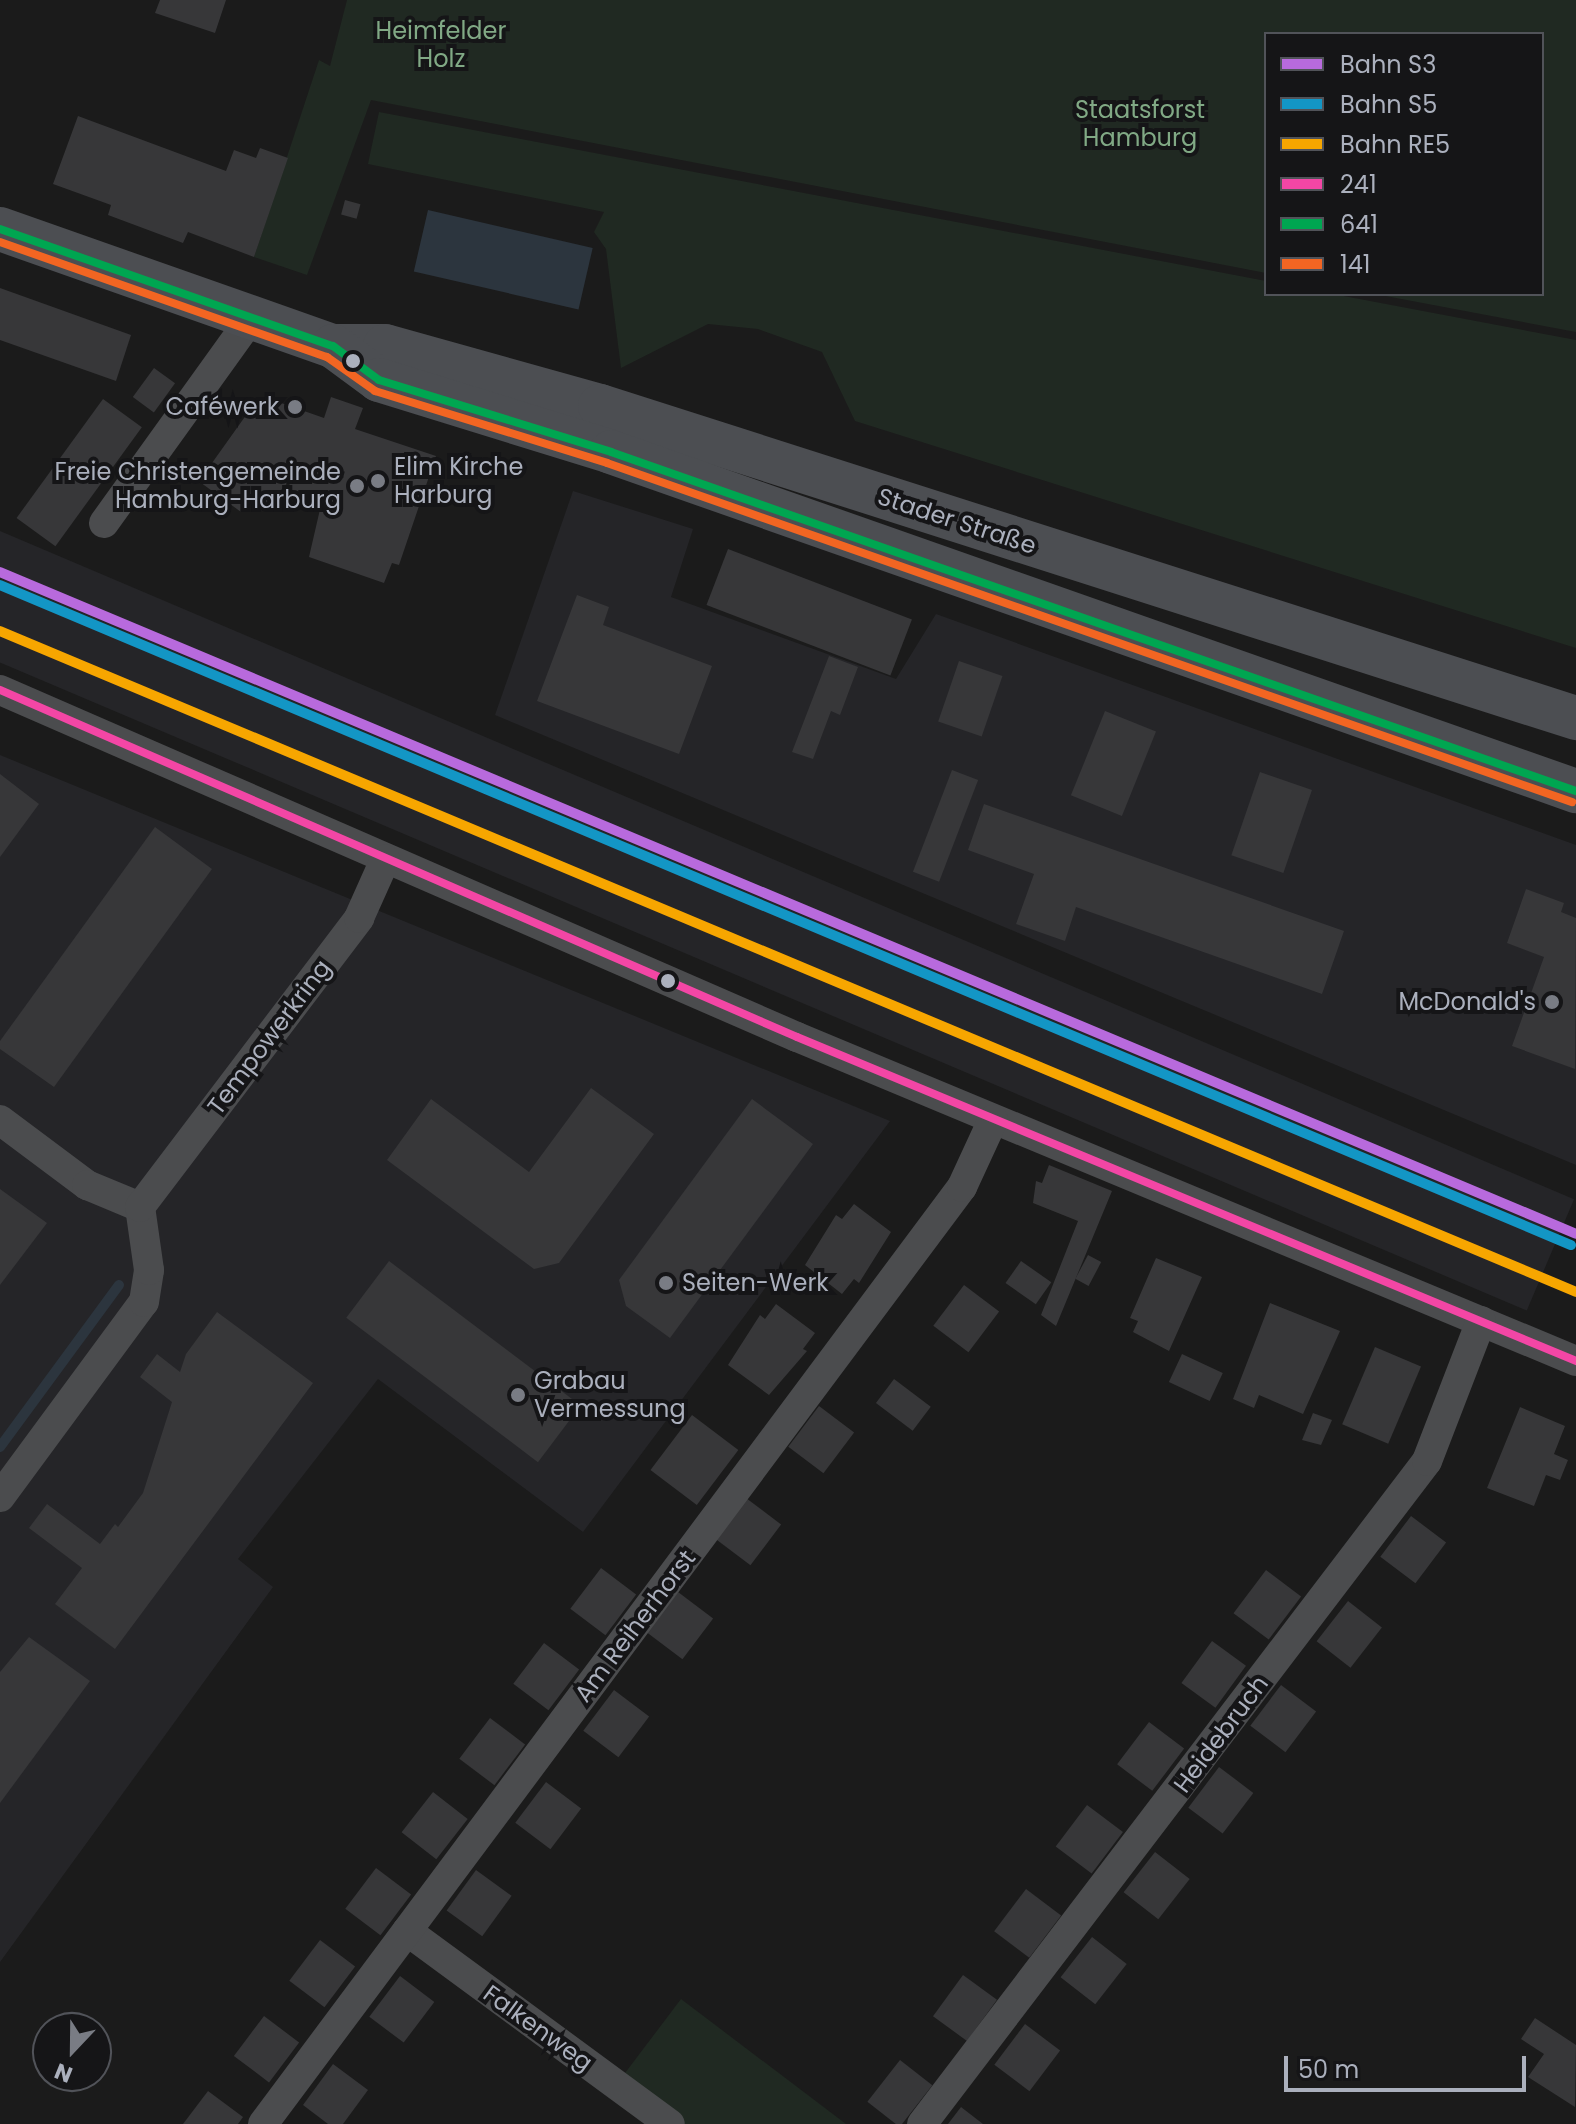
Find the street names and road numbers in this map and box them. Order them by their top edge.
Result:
street label: Stader Straße [874,482,1040,560]
street label: Tempowerkring [201,954,337,1120]
street label: Am Reiherhorst [568,1544,702,1708]
street label: Heidebruch [1168,1670,1274,1798]
street label: Falkenweg [478,1979,598,2077]

